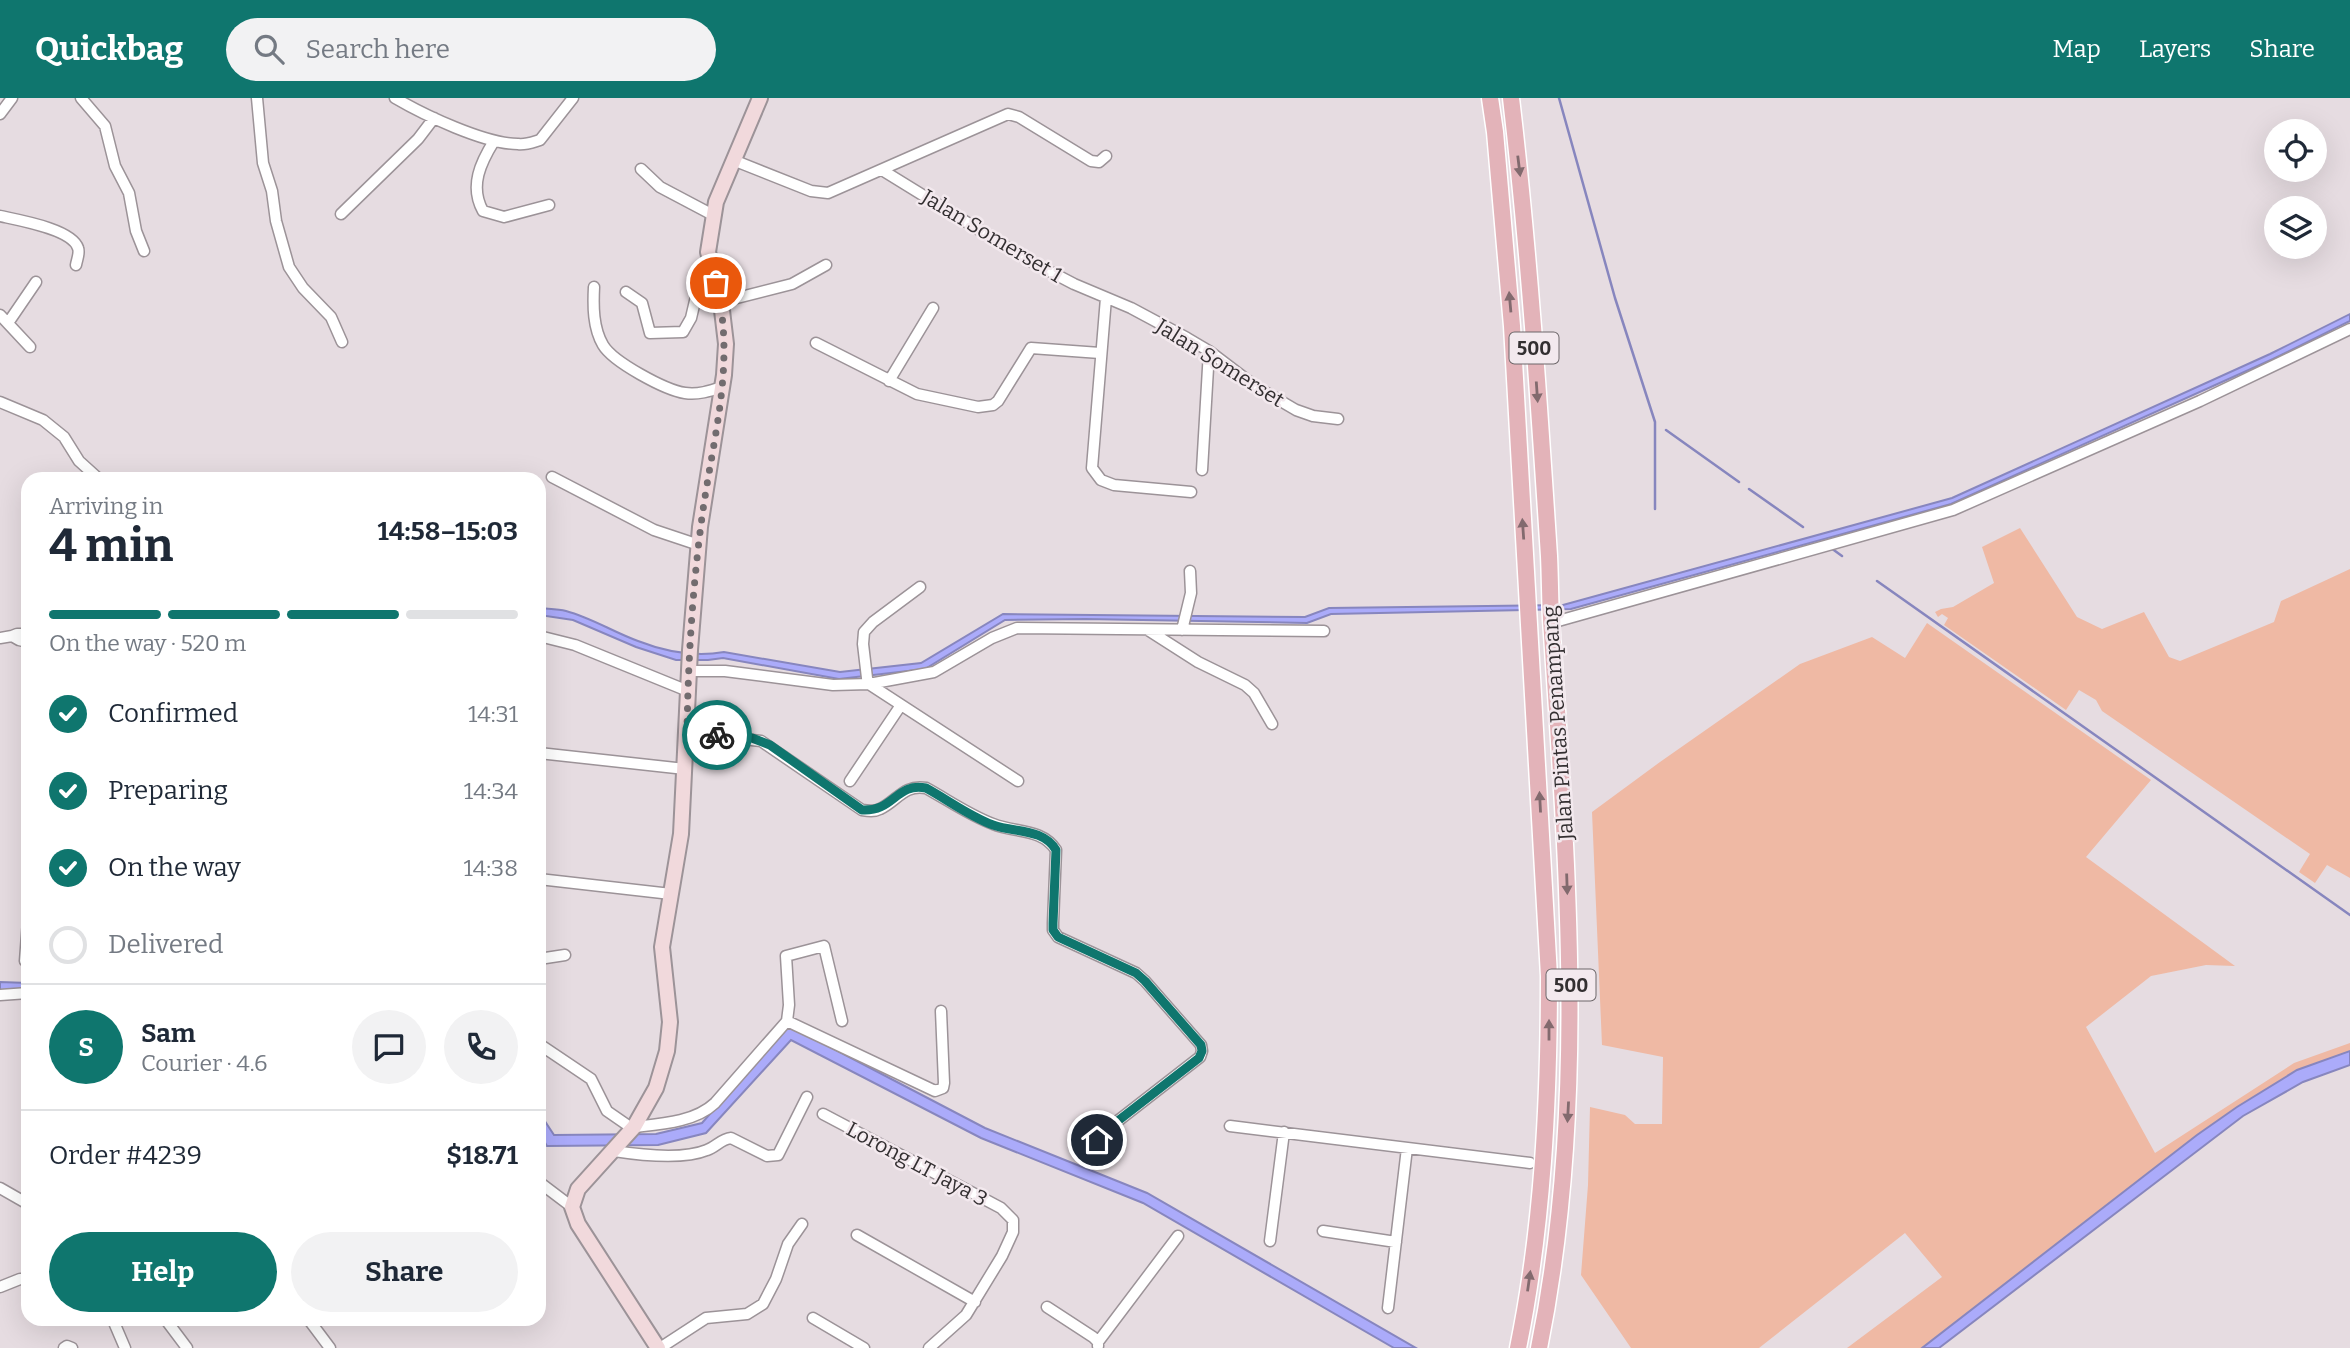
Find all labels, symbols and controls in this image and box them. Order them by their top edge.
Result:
search box [226,18,716,81]
text: Quickbag [35,29,184,69]
icon: search [250,30,288,68]
text: Search here [306,34,450,65]
text: Map [2053,35,2101,63]
text: Layers [2139,35,2211,63]
text: Share [2249,35,2315,63]
map controls [2264,119,2327,259]
button: locate [2264,119,2327,182]
one-way arrow [1513,155,1524,177]
street label: Jalan Somerset 1 [916,183,1067,288]
button: layers [2264,196,2327,259]
pin [686,253,746,313]
icon: bag [697,264,735,302]
one-way arrow [1504,291,1515,313]
street label: Jalan Somerset [1150,313,1289,413]
road number: 500 [1510,332,1558,364]
one-way arrow [1532,382,1543,404]
text: Arriving in [49,492,163,520]
text: 14:58–15:03 [377,516,518,547]
text: 4 min [49,518,173,573]
one-way arrow [1518,518,1529,540]
street label: Jalan Pintas Penampang [1537,605,1579,842]
text: On the way · 520 m [49,629,246,657]
icon: check [49,695,87,733]
text: Confirmed [108,698,238,729]
text: 14:31 [468,700,518,728]
courier [682,700,752,770]
icon: bike [698,716,736,754]
icon: check [49,772,87,810]
text: Preparing [108,775,228,806]
text: 14:34 [464,777,518,805]
one-way arrow [1535,791,1546,813]
icon: check [49,849,87,887]
text: On the way [108,852,241,883]
text: 14:38 [463,854,518,882]
one-way arrow [1562,873,1573,895]
text: Delivered [108,929,223,960]
road number: 500 [1546,970,1596,1000]
button: chat [352,1010,426,1084]
button: phone [444,1010,518,1084]
text: Sam [141,1018,196,1049]
one-way arrow [1543,1018,1555,1040]
text: S [78,1032,94,1063]
text: Courier · 4.6 [141,1049,268,1077]
one-way arrow [1562,1101,1573,1123]
pin [1067,1110,1127,1170]
street label: Lorong LT Jaya 3 [842,1116,992,1212]
icon: home [1078,1121,1116,1159]
text: Order #4239 [49,1140,202,1171]
text: $18.71 [446,1140,518,1171]
button: Help [49,1232,277,1312]
button: Share [291,1232,518,1312]
one-way arrow [1524,1270,1535,1292]

